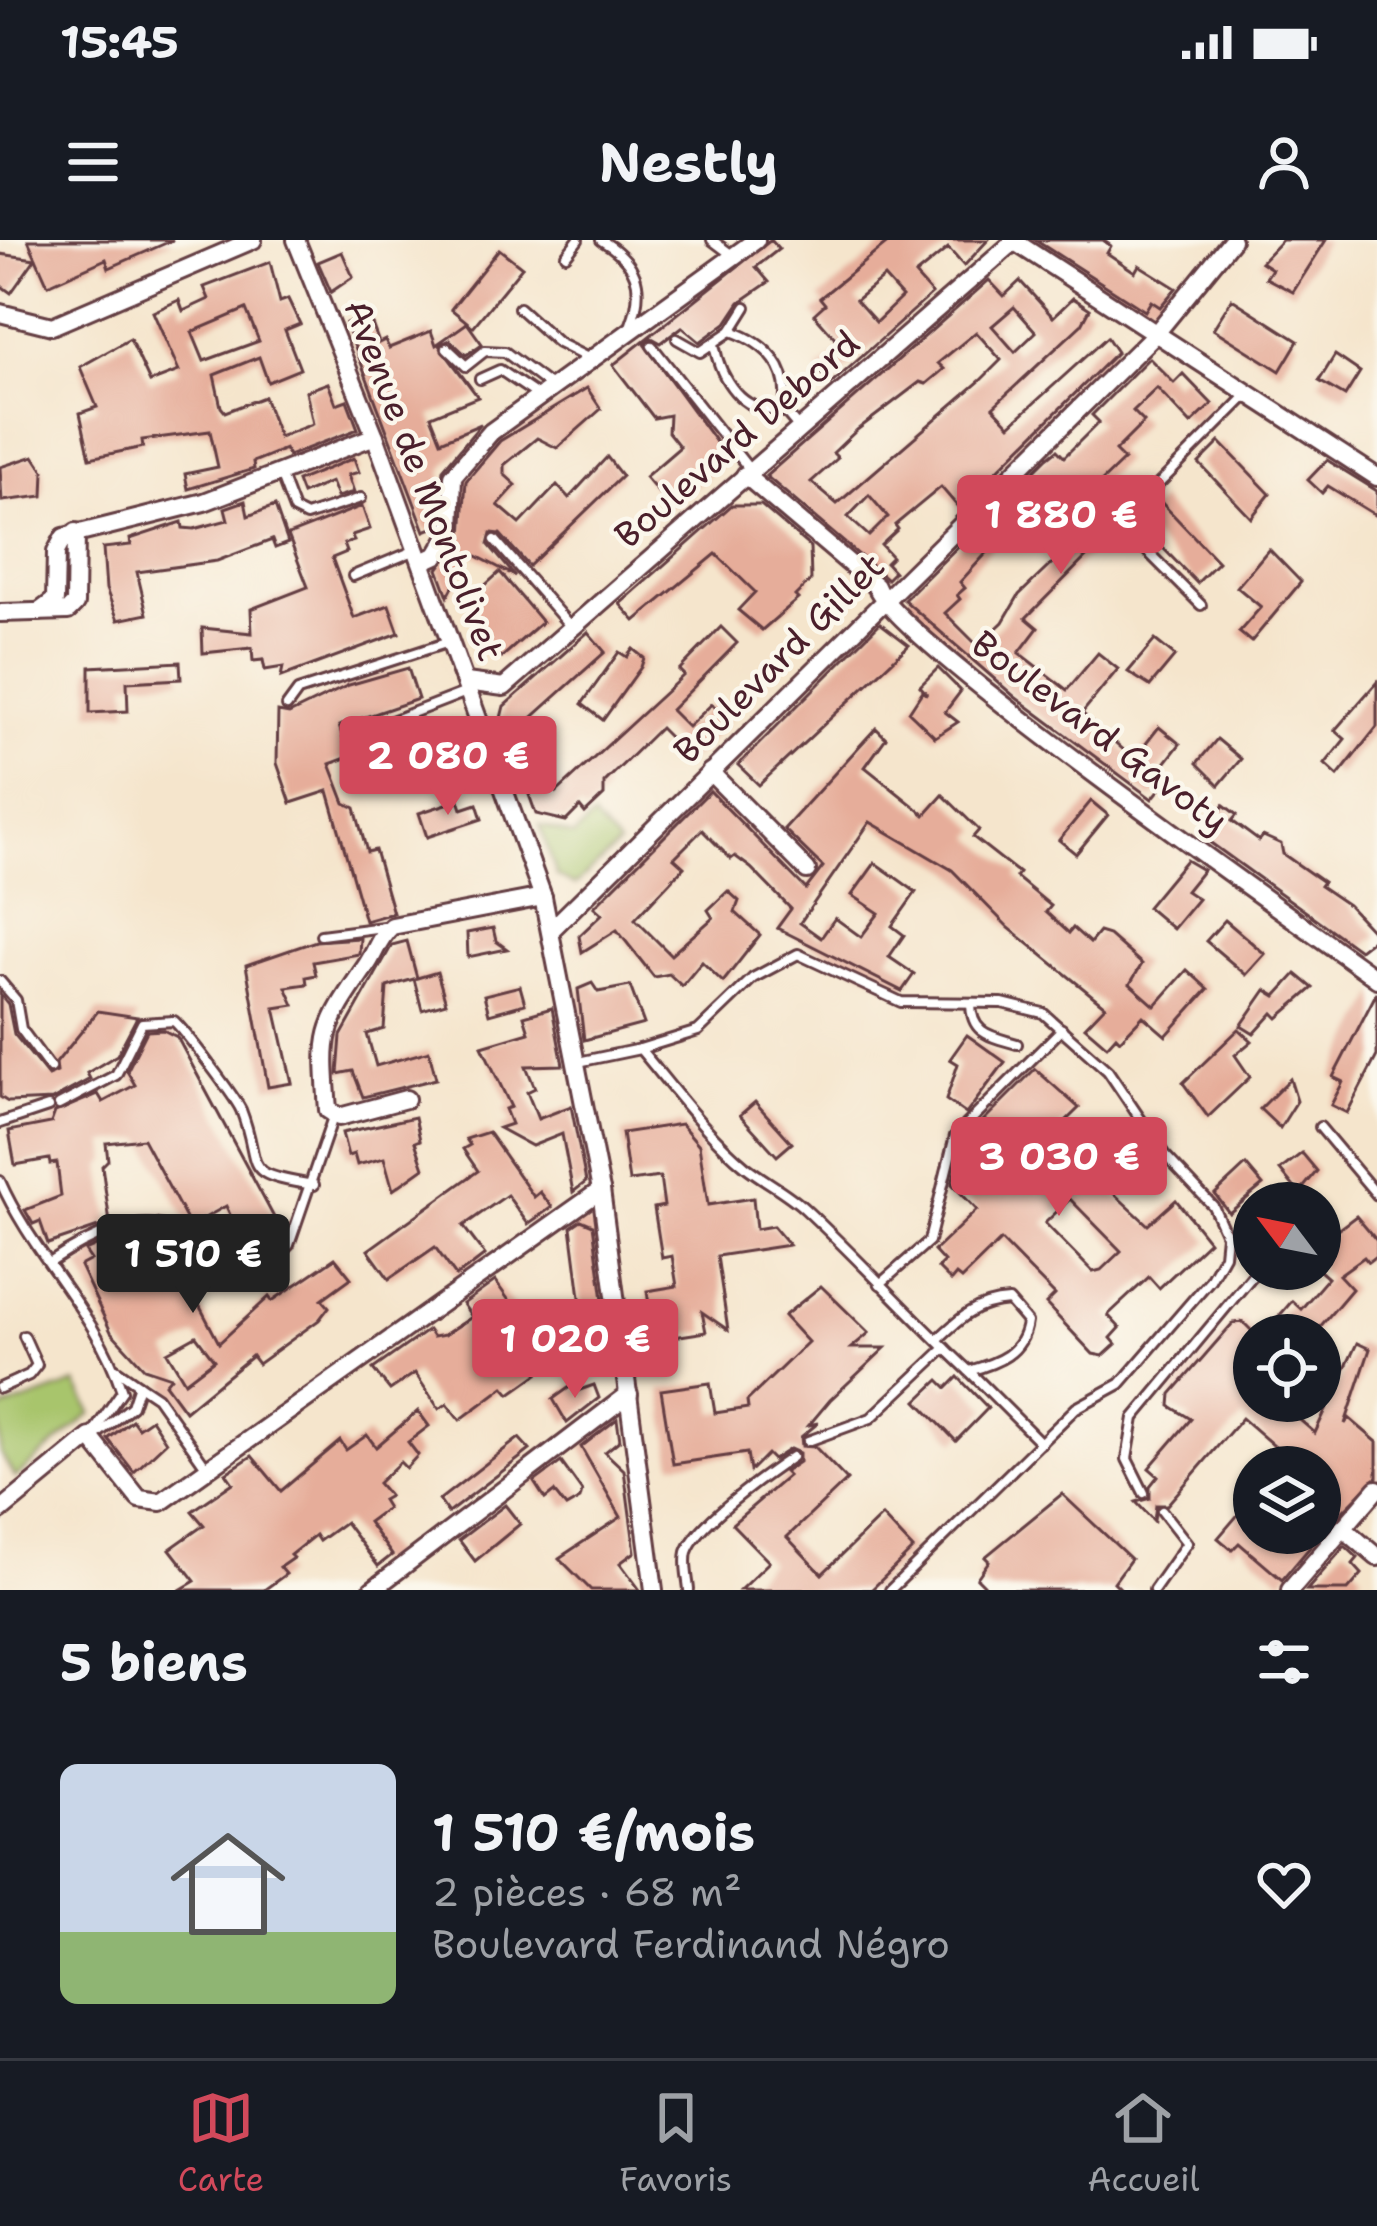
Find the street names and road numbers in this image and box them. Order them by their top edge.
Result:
street label: Avenue de Montolivet [332,292,516,668]
street label: Boulevard Debord [604,319,870,559]
street label: Boulevard Gillet [663,542,895,774]
street label: Boulevard Gavoty [962,619,1238,845]

